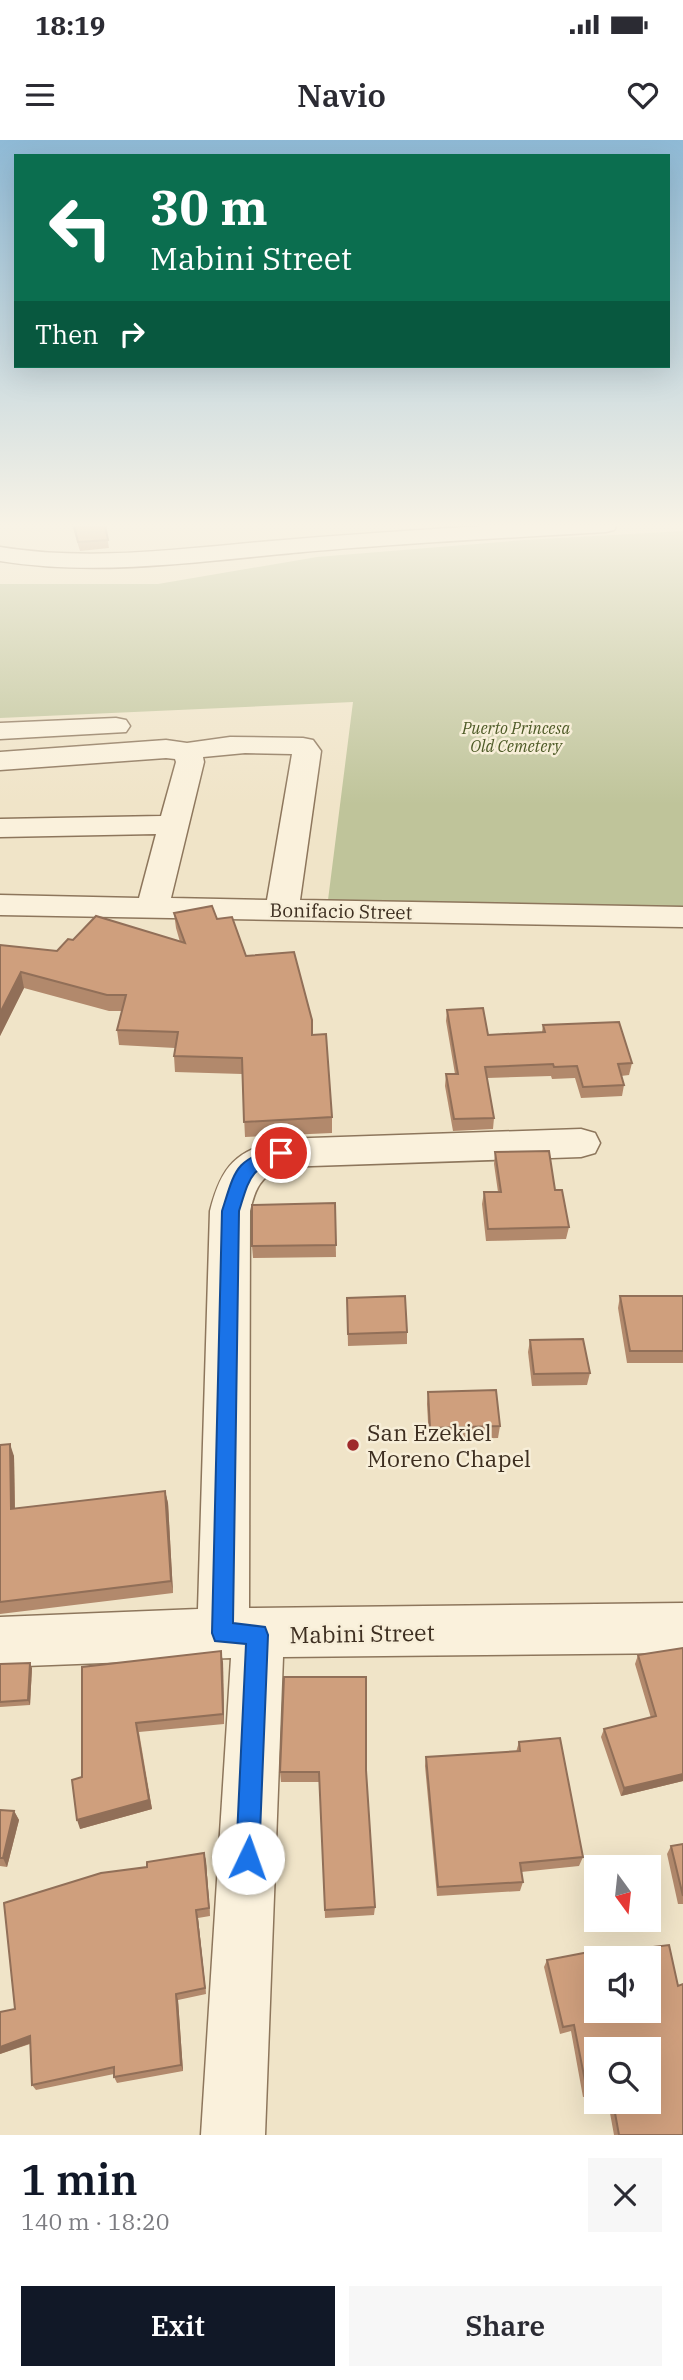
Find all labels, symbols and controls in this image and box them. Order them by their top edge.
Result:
text: 18:19 [35,8,105,42]
text: Navio [297,74,386,116]
icon: menu [21,76,59,114]
icon: heart [624,76,662,114]
text: 30 m [150,175,268,238]
icon: left [35,182,126,273]
text: Mabini Street [150,237,352,279]
icon: right [113,315,151,353]
text: Then [35,317,99,351]
park label: Puerto Princesa Old Cemetery [461,718,570,756]
street label: Bonifacio Street [269,898,413,924]
pin [251,1123,311,1183]
icon: arrive [262,1134,300,1172]
place label: San Ezekiel Moreno Chapel [367,1417,531,1473]
marker: San Ezekiel Moreno Chapel [345,1437,361,1453]
street label: Mabini Street [289,1617,435,1649]
position arrow [211,1821,285,1895]
north arrow [584,1855,662,1932]
map controls [584,1855,661,2114]
button: sound [584,1946,661,2023]
button: search [584,2037,661,2114]
text: 1 min [21,2152,138,2207]
button: close [588,2158,662,2232]
text: 140 m · 18:20 [21,2206,170,2236]
button: Exit [21,2286,335,2366]
button: Share [349,2286,662,2366]

